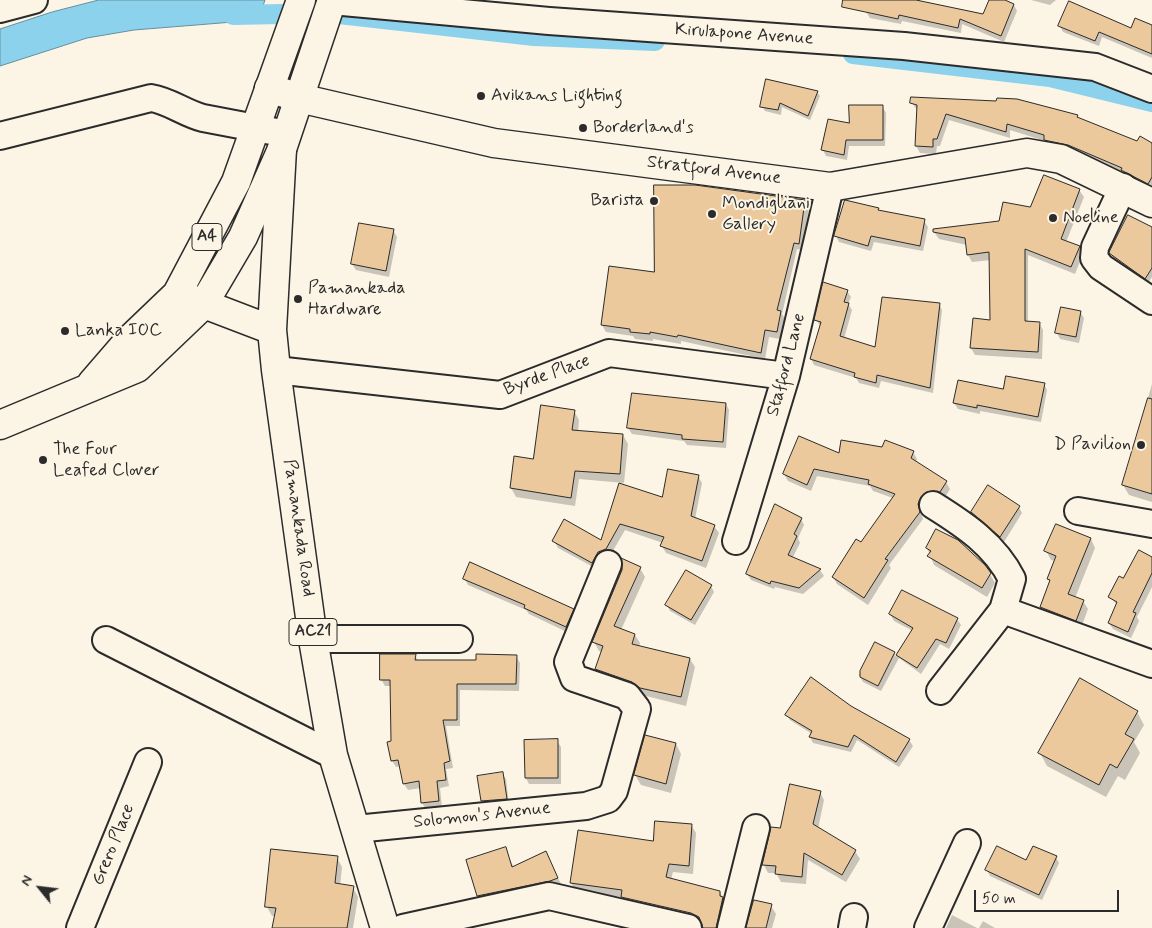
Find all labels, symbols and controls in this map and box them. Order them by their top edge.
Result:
street label: Kirulapone Avenue [674,19,814,51]
place label: Avikans Lighting [491,85,623,107]
marker: Avikans Lighting [475,90,487,102]
place label: Borderland's [593,117,694,139]
marker: Borderland's [577,122,589,134]
street label: Stratford Avenue [646,152,782,190]
place label: Barista [590,190,644,212]
place label: Mondigliani Gallery [722,193,810,235]
marker: Barista [648,195,660,207]
place label: Noeline [1063,207,1119,229]
marker: Mondigliani Gallery [706,208,718,220]
marker: Noeline [1047,212,1059,224]
road number: A4 [192,223,222,250]
place label: Pamankada Hardware [308,278,406,320]
marker: Pamankada Hardware [292,293,304,305]
street label: Stafford Lane [763,311,811,419]
place label: Lanka IOC [75,320,162,342]
marker: Lanka IOC [59,325,71,337]
street label: Byrde Place [501,350,593,402]
place label: D Pavilion [1054,434,1131,456]
place label: The Four Leafed Clover [53,439,160,482]
marker: D Pavilion [1135,439,1147,451]
marker: The Four Leafed Clover [37,454,49,466]
street label: Pamankada Road [278,458,318,598]
road number: AC21 [289,618,337,646]
street label: Solomon's Avenue [412,798,552,834]
street label: Grero Place [88,801,140,889]
north arrow [15,863,65,913]
text: N [17,872,37,889]
scale bar [977,880,1122,912]
text: 50 m [982,889,1016,909]

